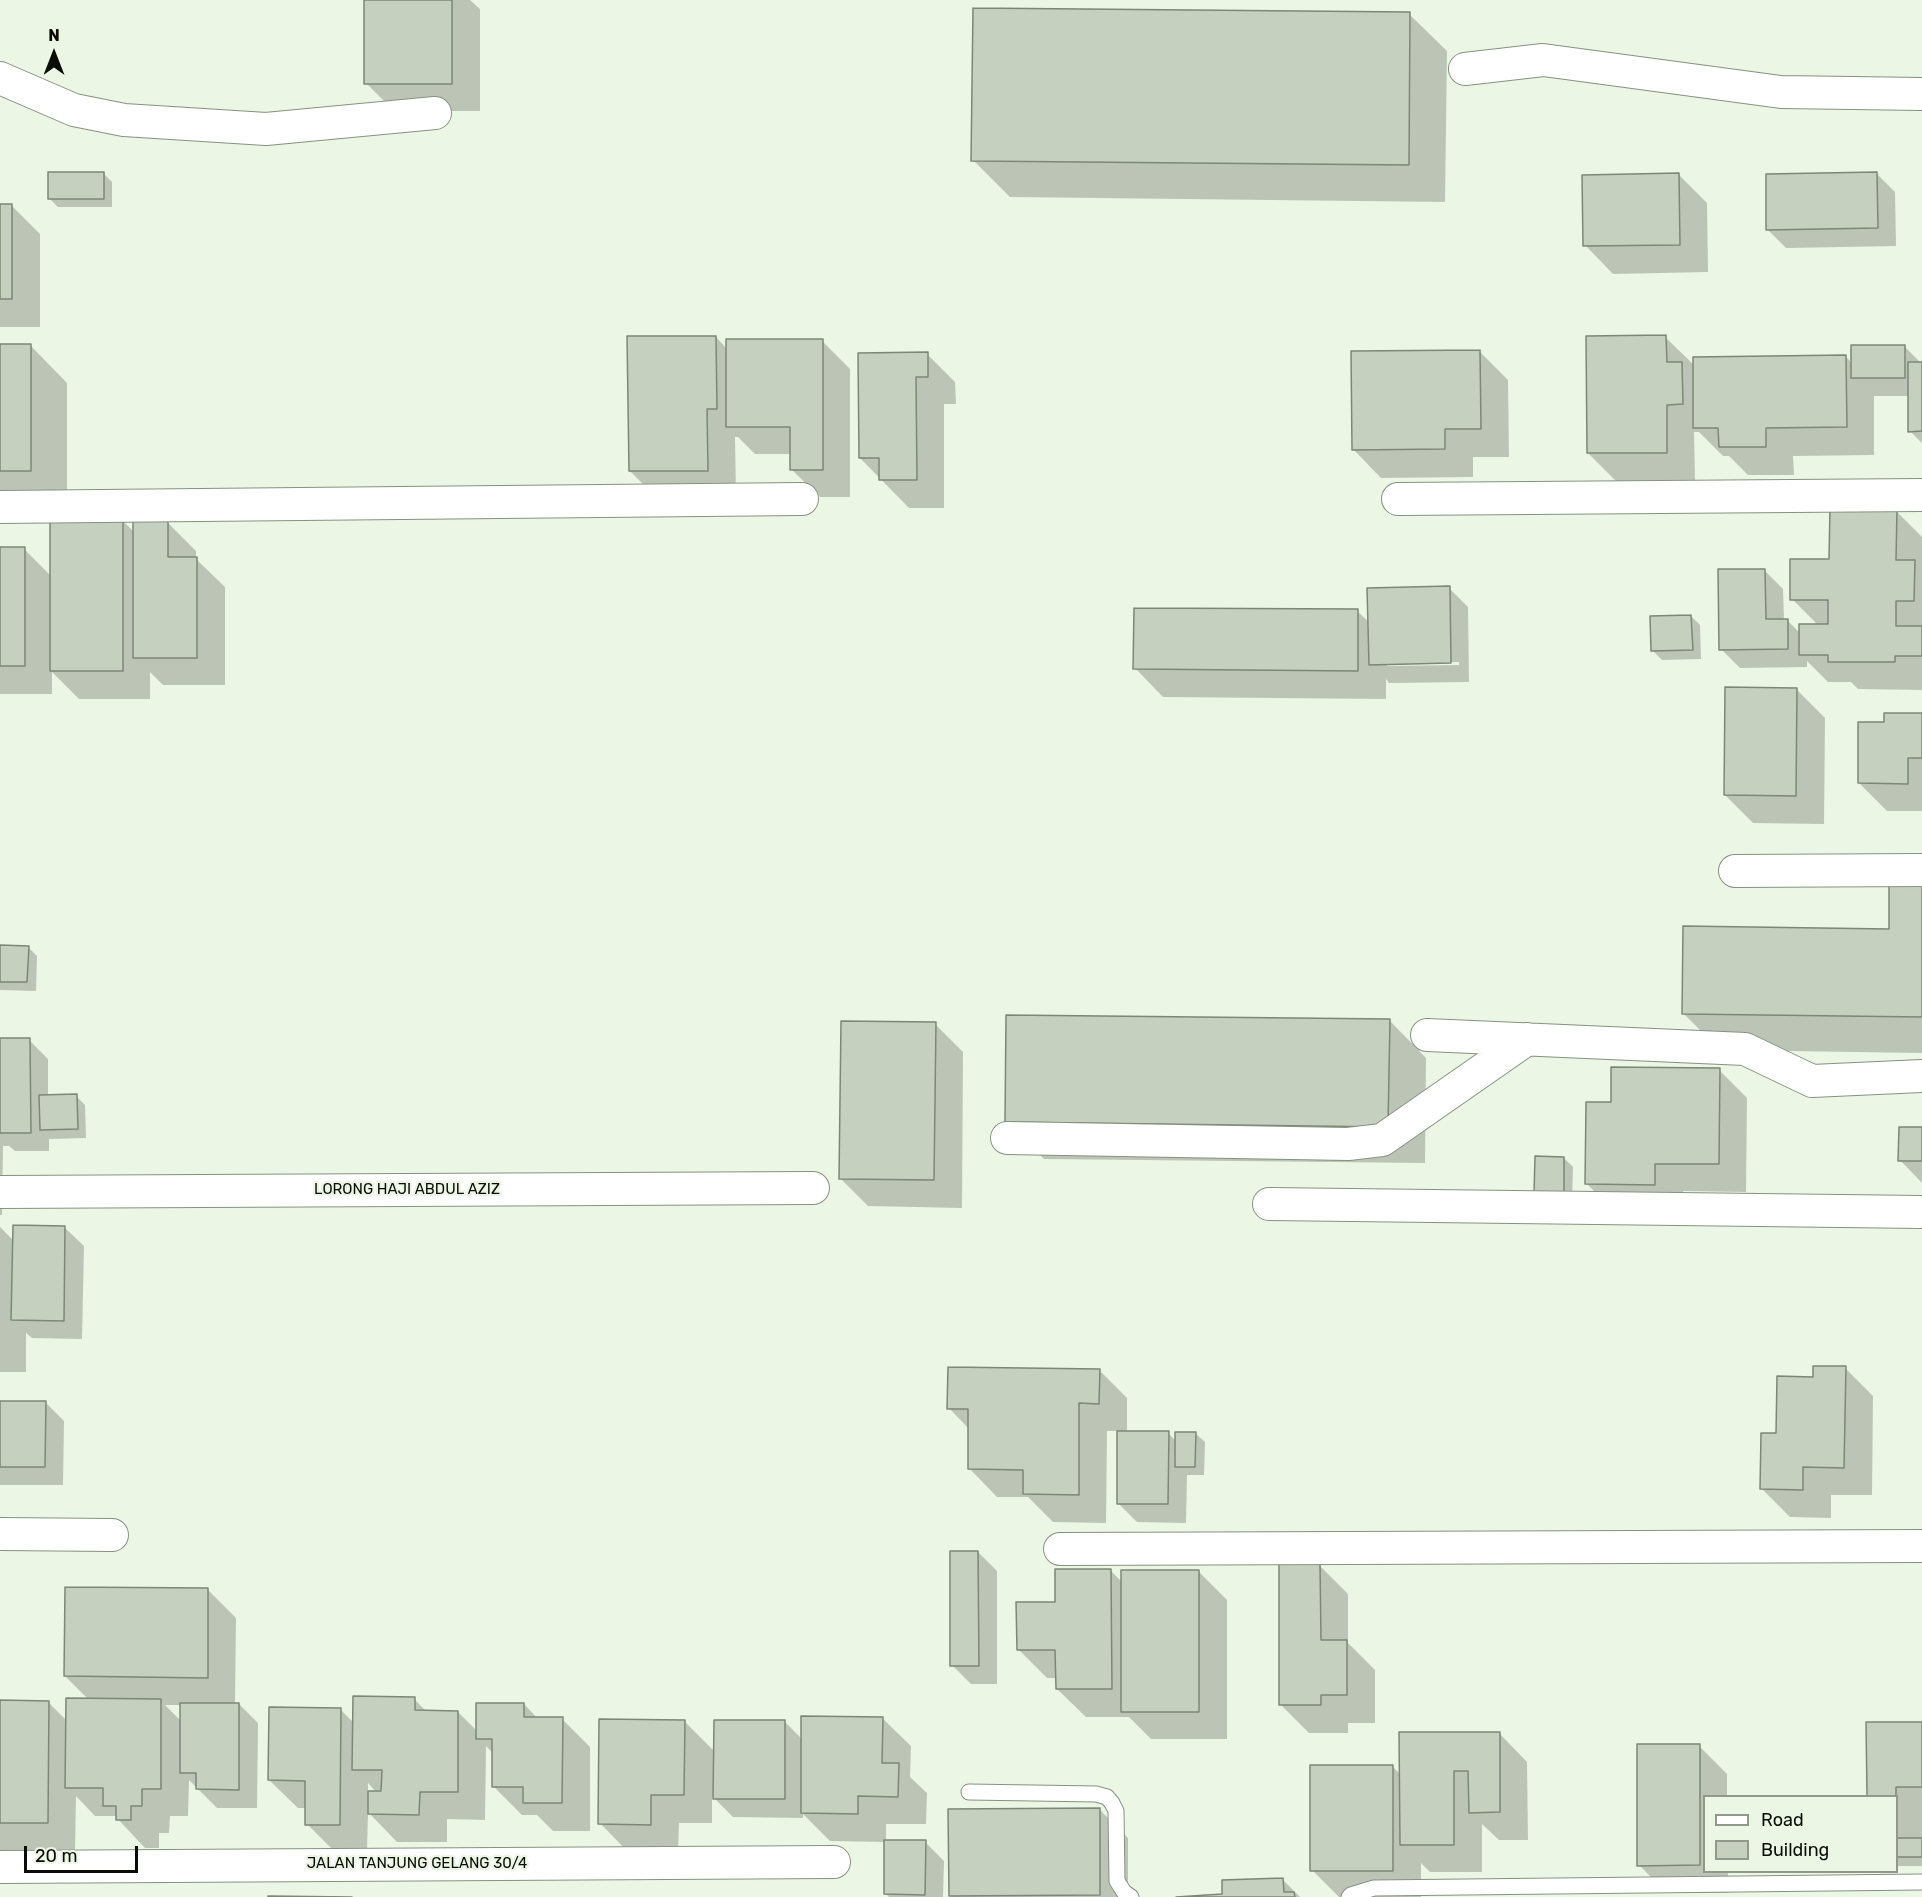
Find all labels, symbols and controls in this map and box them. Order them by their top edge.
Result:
north arrow [24,24,84,84]
text: N [48,26,60,45]
street label: LORONG HAJI ABDUL AZIZ [314,1181,500,1199]
legend [1703,1795,1898,1873]
text: Road [1761,1809,1804,1831]
scale bar [27,1834,141,1872]
text: Building [1761,1839,1829,1861]
text: 20 m [35,1845,77,1867]
street label: JALAN TANJUNG GELANG 30/4 [307,1855,527,1873]

